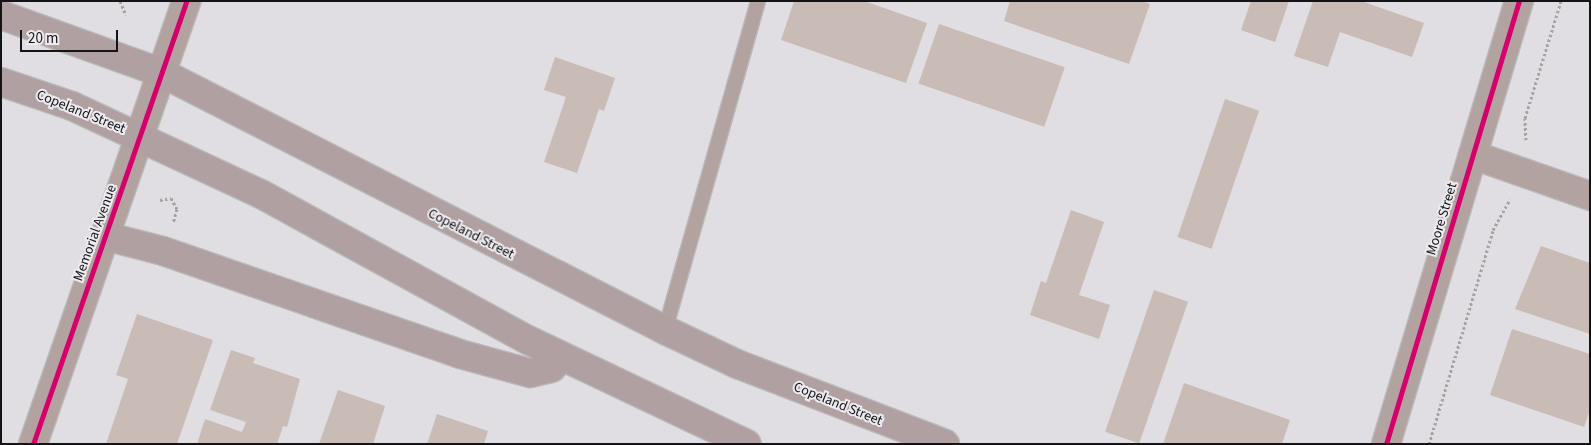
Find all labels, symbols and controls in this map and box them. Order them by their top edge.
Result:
scale bar [22,20,120,52]
text: 20 m [28,28,58,49]
street label: Copeland Street [34,87,128,137]
street label: Moore Street [1423,181,1461,257]
street label: Memorial Avenue [70,183,120,283]
street label: Copeland Street [425,205,517,263]
street label: Copeland Street [791,379,885,429]

